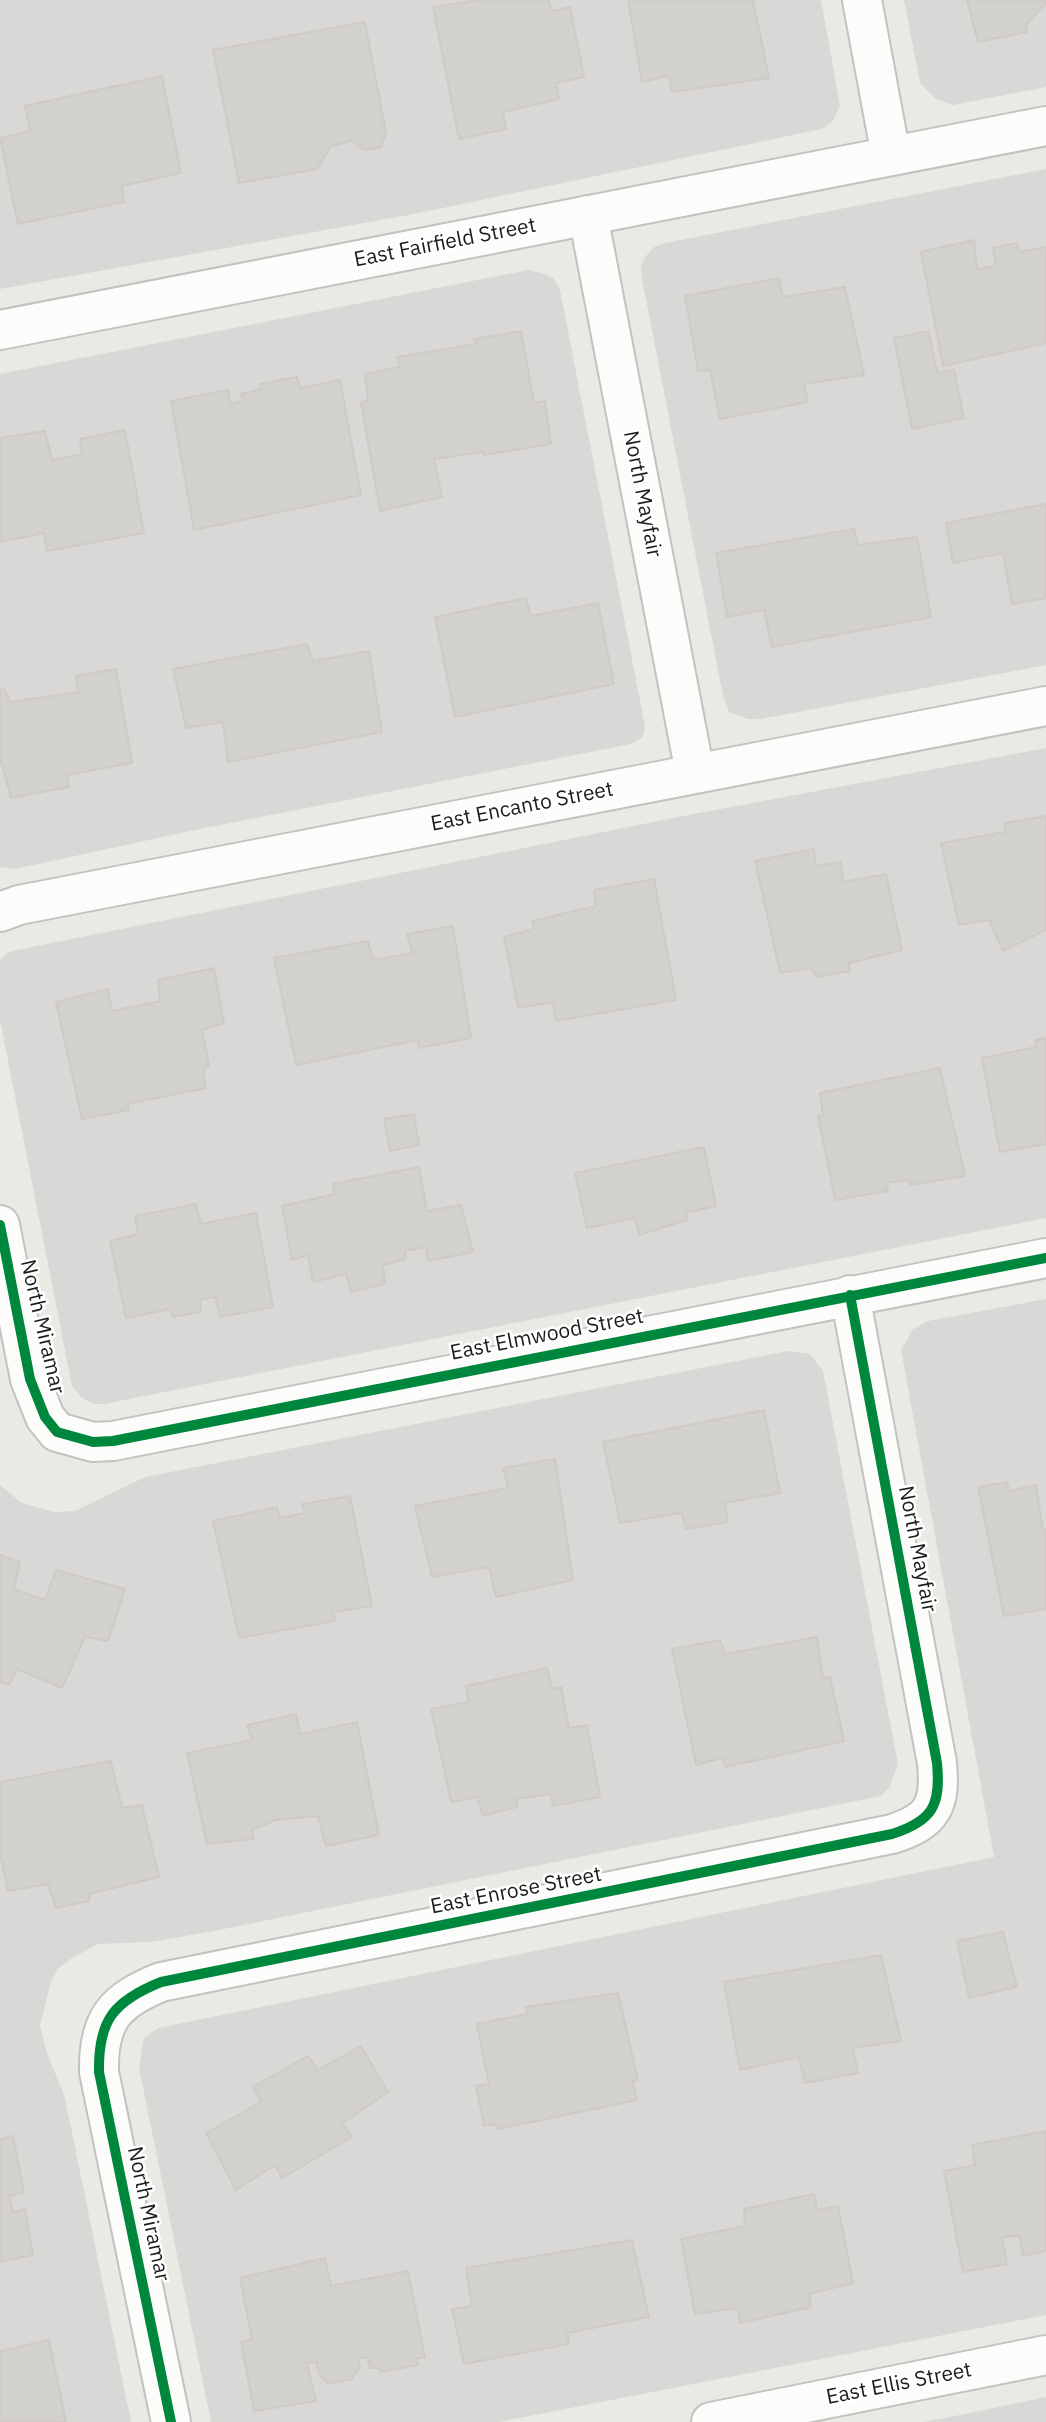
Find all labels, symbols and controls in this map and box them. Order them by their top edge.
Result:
street label: East Fairfield Street [352,213,538,273]
street label: North Mayfair [617,429,667,559]
street label: East Encanto Street [429,777,615,837]
street label: North Miramar [14,1257,70,1397]
street label: East Elmwood Street [448,1304,646,1366]
street label: North Mayfair [892,1484,942,1614]
street label: East Enrose Street [428,1862,604,1920]
street label: North Miramar [121,2144,175,2284]
street label: East Ellis Street [824,2358,974,2410]

